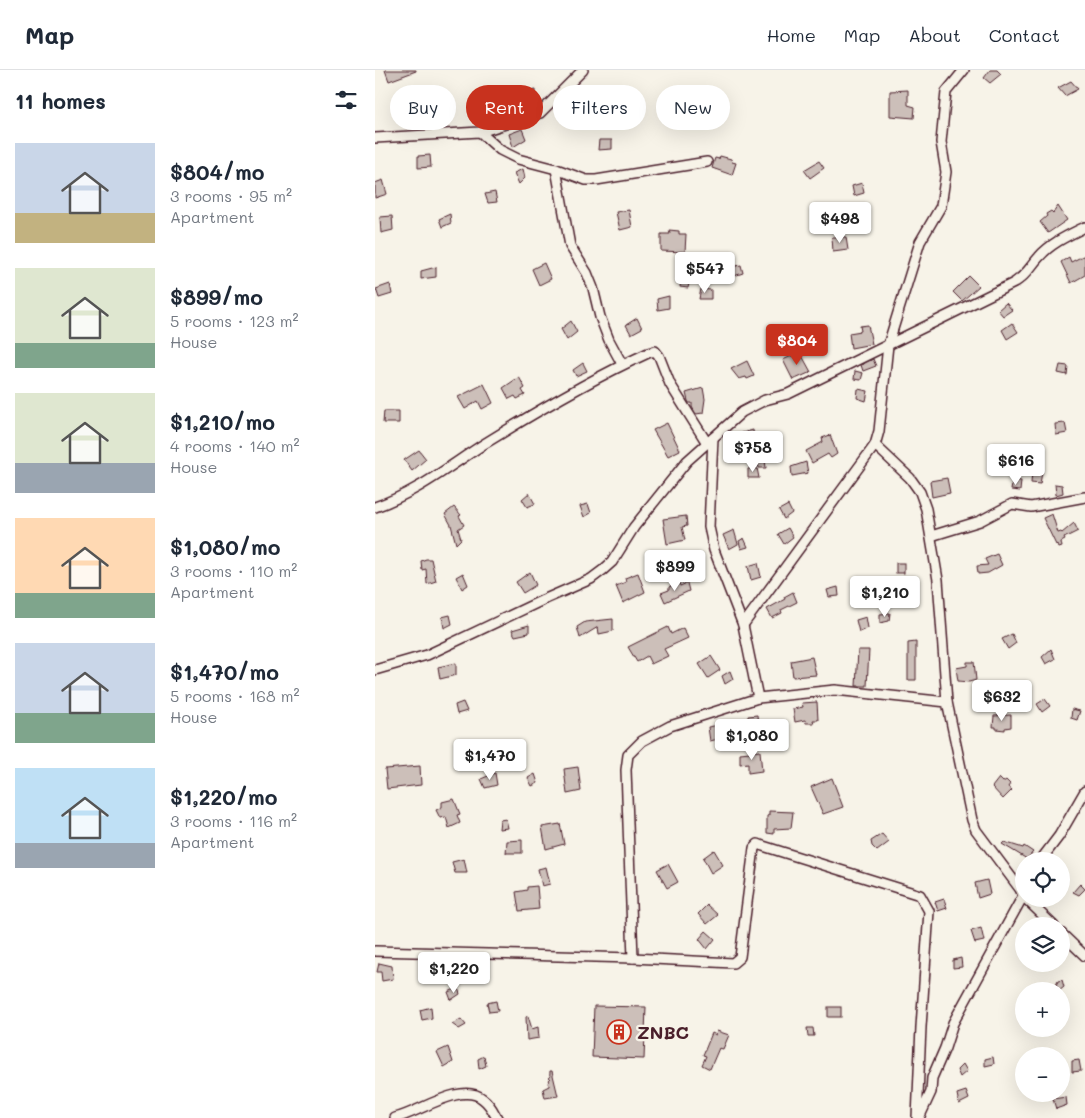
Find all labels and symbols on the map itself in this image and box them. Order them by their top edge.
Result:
pin: $498 [810,202,870,244]
pin: $547 [675,252,735,294]
pin: $804 [767,324,827,366]
pin: $758 [723,430,783,473]
pin: $616 [986,444,1046,486]
pin: $899 [645,550,705,592]
pin: $1,210 [844,576,926,618]
pin: $632 [972,680,1032,722]
pin: $1,080 [711,718,793,761]
pin: $1,470 [449,738,531,781]
pin: $1,220 [413,952,495,994]
building icon: ZNBC [606,1019,632,1045]
place label: ZNBC [637,1020,689,1044]

